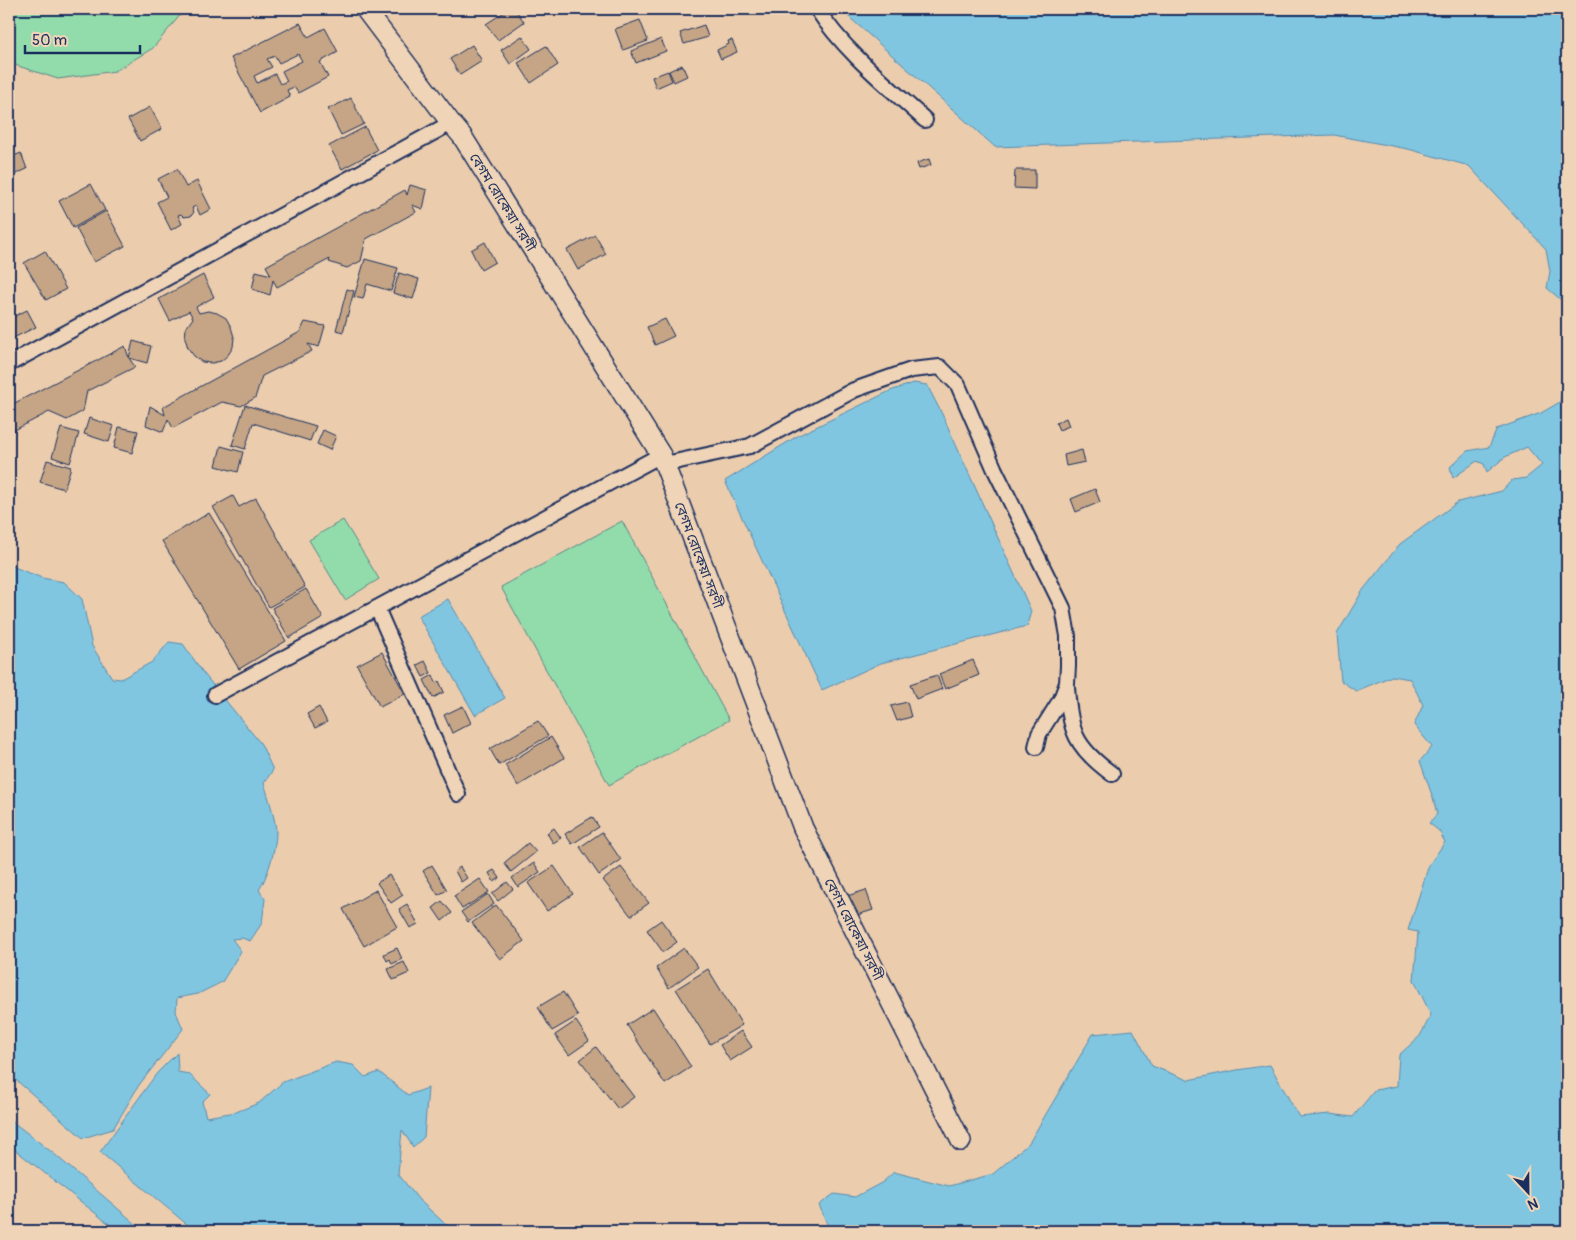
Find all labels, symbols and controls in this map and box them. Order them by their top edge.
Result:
scale bar [25,22,140,54]
text: 50 m [32,31,67,50]
street label: বেগম রোকেয়া সরণী [466,150,540,255]
street label: বেগম রোকেয়া সরণী [670,500,727,611]
street label: বেগম রোকেয়া সরণী [820,875,887,983]
north arrow [1504,1168,1554,1218]
text: N [1525,1194,1540,1213]

